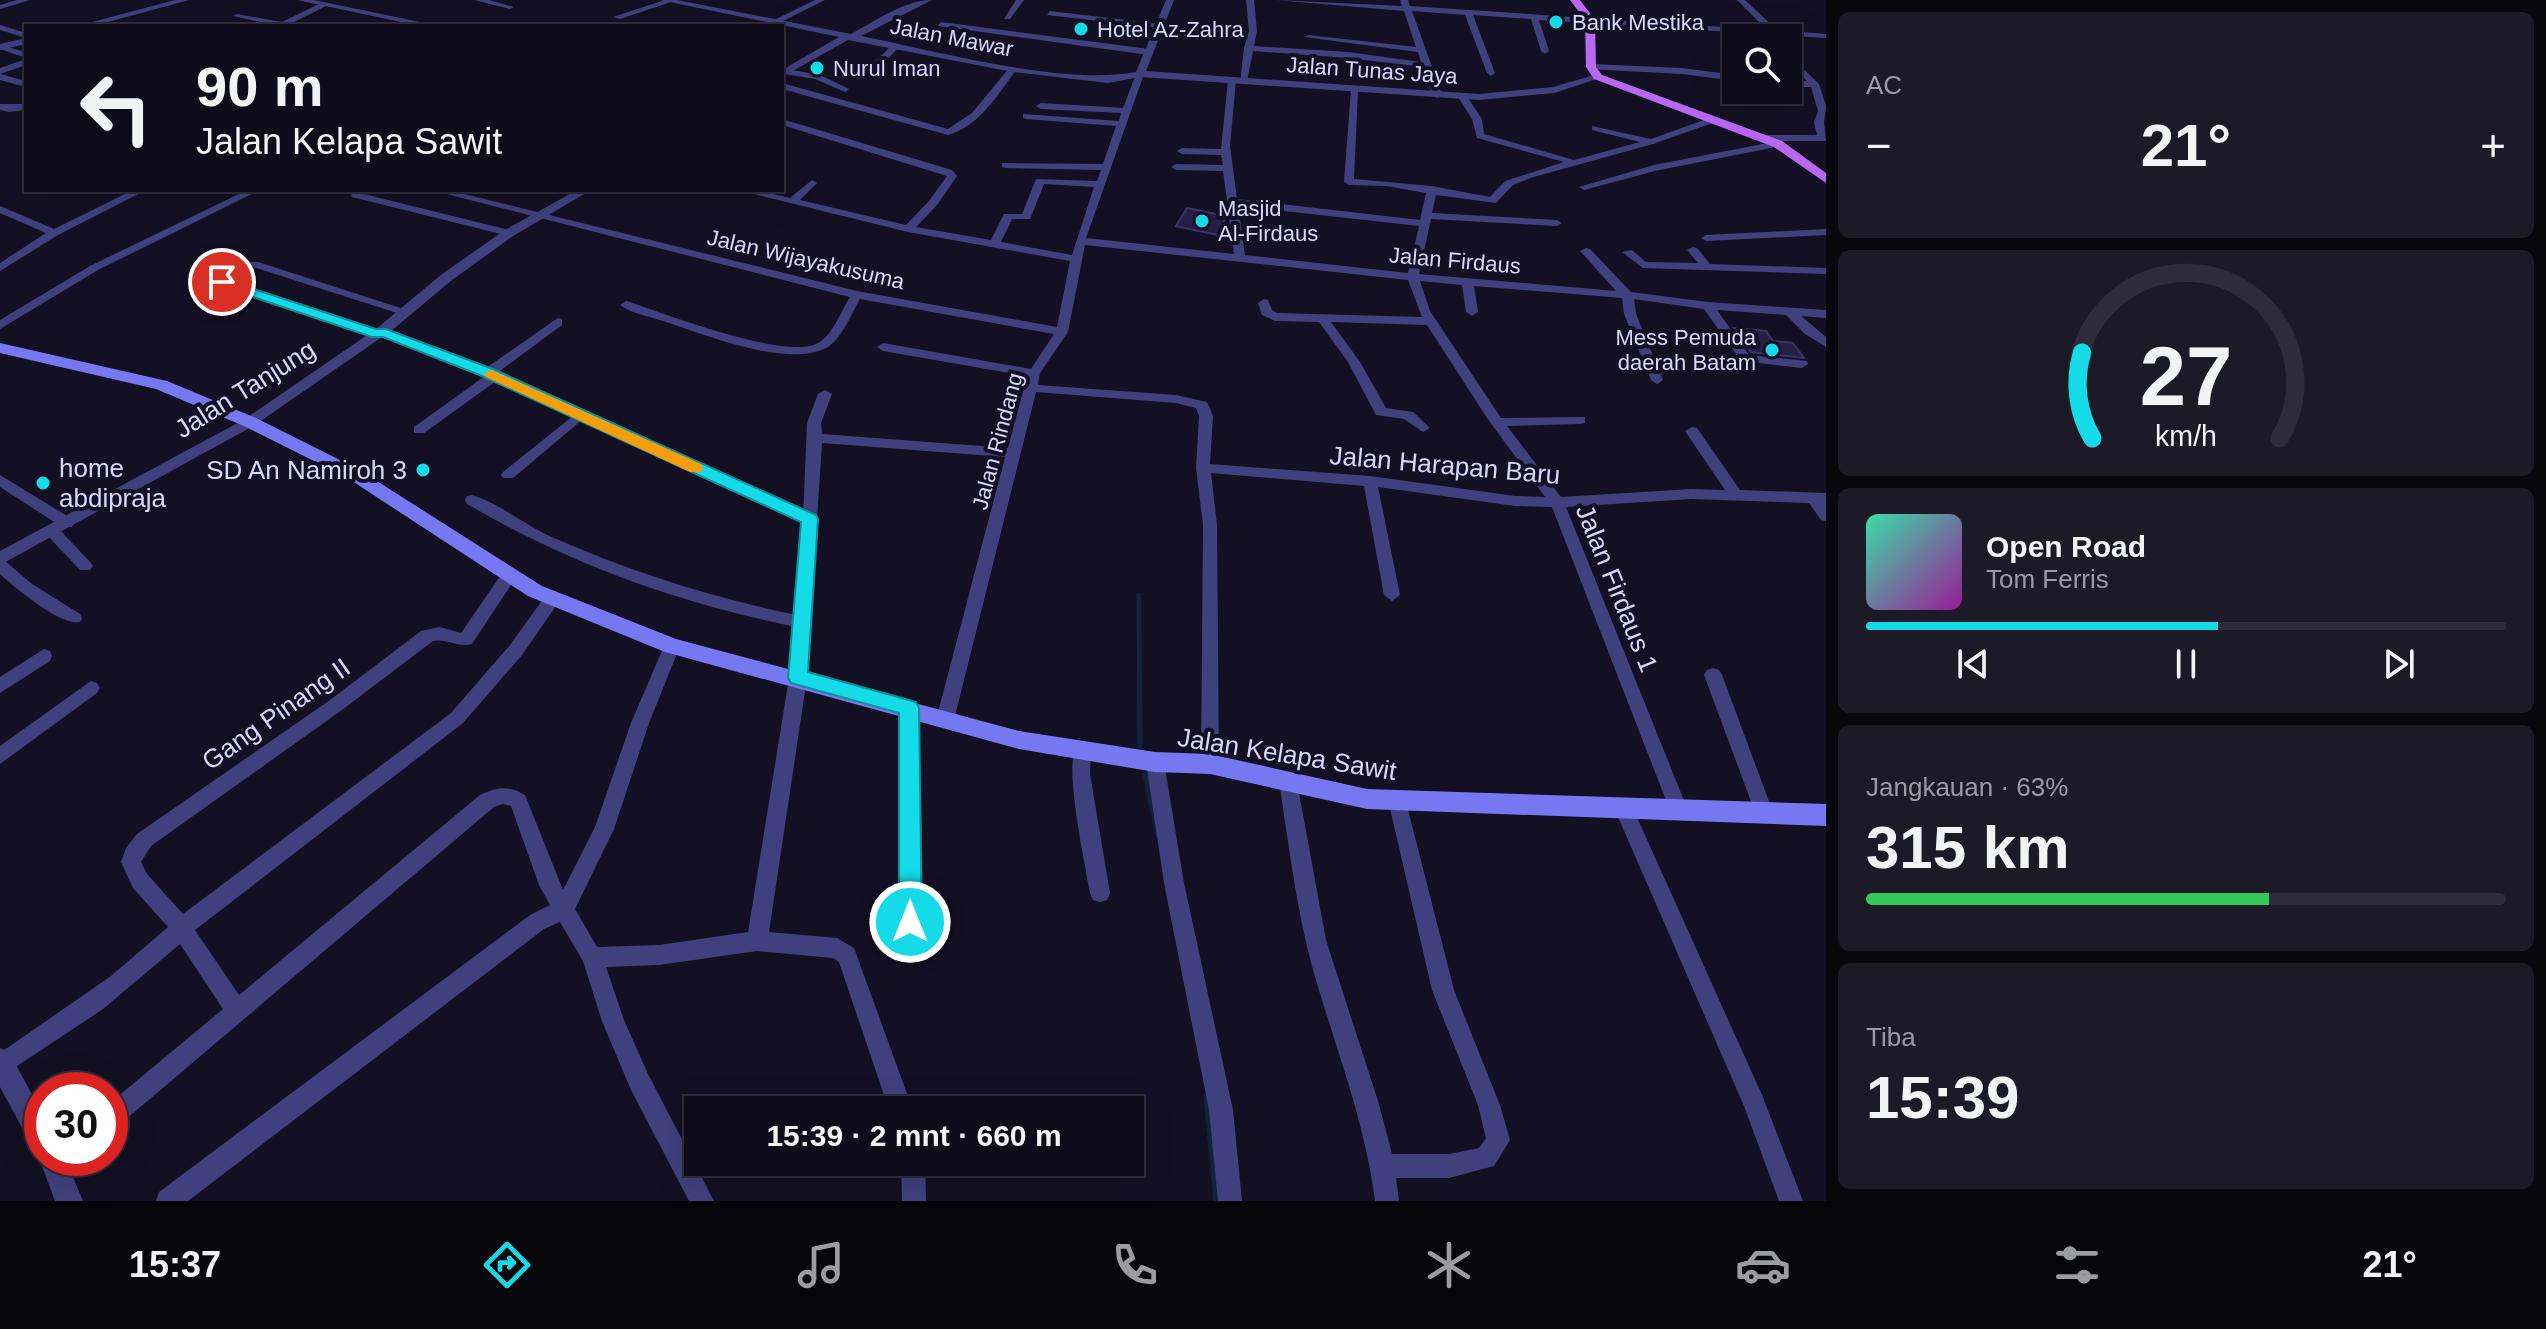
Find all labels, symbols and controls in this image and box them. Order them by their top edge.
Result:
place label: Bank Mestika [1572,10,1705,35]
street label: Jalan Mawar [888,13,1016,62]
marker: Bank Mestika [1547,13,1565,31]
place label: Hotel Az-Zahra [1097,17,1244,42]
marker: Hotel Az-Zahra [1072,20,1090,38]
map controls [1722,24,1802,104]
button: search [1722,24,1802,104]
street label: Jalan Tunas Jaya [1286,52,1459,89]
text: 90 m [196,55,324,118]
icon: left [64,56,168,160]
place label: Nurul Iman [833,56,941,81]
marker: Nurul Iman [808,59,826,77]
text: AC [1866,70,1902,100]
text: 21° [2141,112,2231,179]
text: Jalan Kelapa Sawit [196,121,502,162]
text: − [1866,121,1892,170]
text: + [2480,121,2506,170]
place label: Masjid Al-Firdaus [1218,196,1318,246]
marker: Masjid Al-Firdaus [1193,212,1211,230]
street label: Jalan Wijayakusuma [705,225,908,295]
street label: Jalan Firdaus [1388,242,1522,279]
pin [188,248,256,316]
icon: arrive [200,260,244,304]
place label: Mess Pemuda daerah Batam [1615,325,1757,375]
text: 27 [2140,329,2232,422]
street label: Jalan Tanjung [169,334,321,444]
marker: Mess Pemuda daerah Batam [1763,341,1781,359]
street label: Jalan Rindang [967,370,1028,512]
text: km/h [2155,420,2217,452]
street label: Jalan Harapan Baru [1328,440,1562,490]
place label: home abdipraja [59,453,167,513]
place label: SD An Namiroh 3 [206,455,407,485]
marker: SD An Namiroh 3 [414,461,432,479]
marker: home abdipraja [34,474,52,492]
street label: Jalan Firdaus 1 [1570,500,1664,676]
text: Open Road [1986,530,2146,563]
text: Tom Ferris [1986,564,2109,594]
icon: previous [1951,642,1995,686]
icon: pause [2164,642,2208,686]
icon: next [2377,642,2421,686]
street label: Gang Pinang II [196,652,356,776]
street label: Jalan Kelapa Sawit [1175,722,1399,786]
text: Jangkauan · 63% [1866,772,2068,802]
text: 315 km [1866,814,2070,881]
position arrow [868,880,952,964]
text: Tiba [1866,1022,1916,1052]
text: 15:39 [1866,1064,2019,1131]
speed limit sign: 30 [24,1072,128,1176]
text: 15:39 · 2 mnt · 660 m [766,1119,1062,1152]
icon: directions [479,1237,535,1293]
icon: music [793,1237,849,1293]
icon: phone [1107,1237,1163,1293]
icon: climate [1421,1237,1477,1293]
icon: car [1735,1237,1791,1293]
icon: filters [2049,1237,2105,1293]
text: 15:37 [129,1244,221,1285]
text: 21° [2362,1244,2417,1285]

